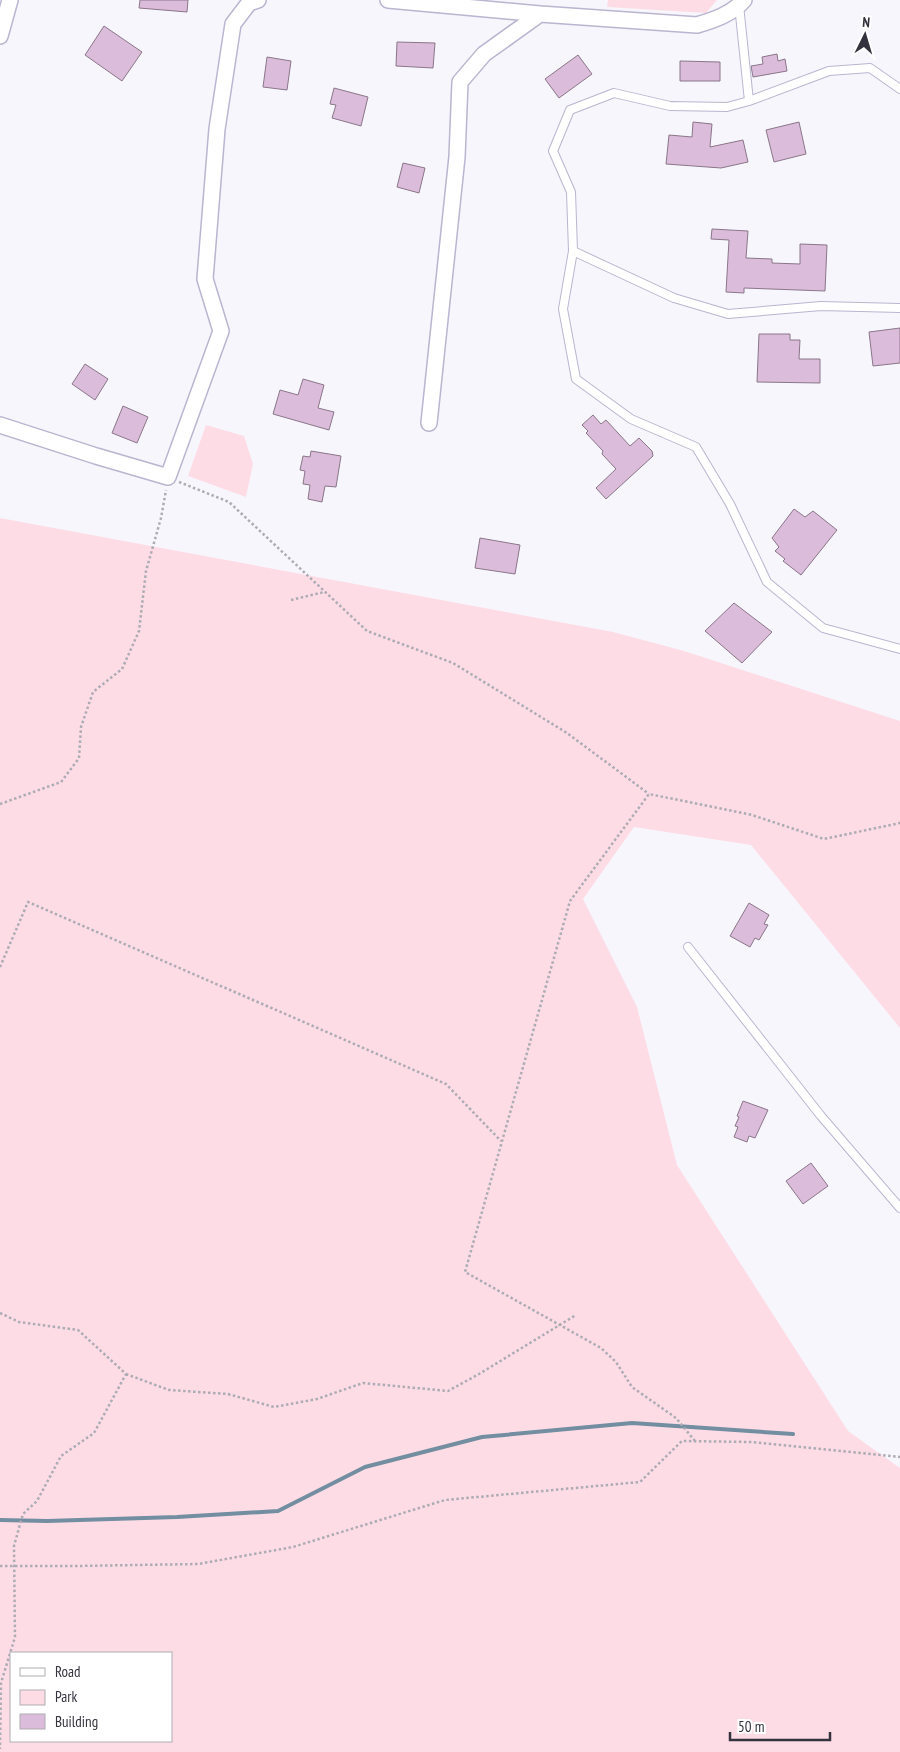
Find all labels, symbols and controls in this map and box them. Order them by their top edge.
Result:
north arrow [840,10,890,60]
text: N [862,13,871,31]
legend [10,1652,172,1742]
text: Road [55,1662,81,1681]
text: Park [55,1687,77,1706]
scale bar [730,1710,830,1742]
text: Building [55,1712,98,1731]
text: 50 m [738,1717,764,1736]

